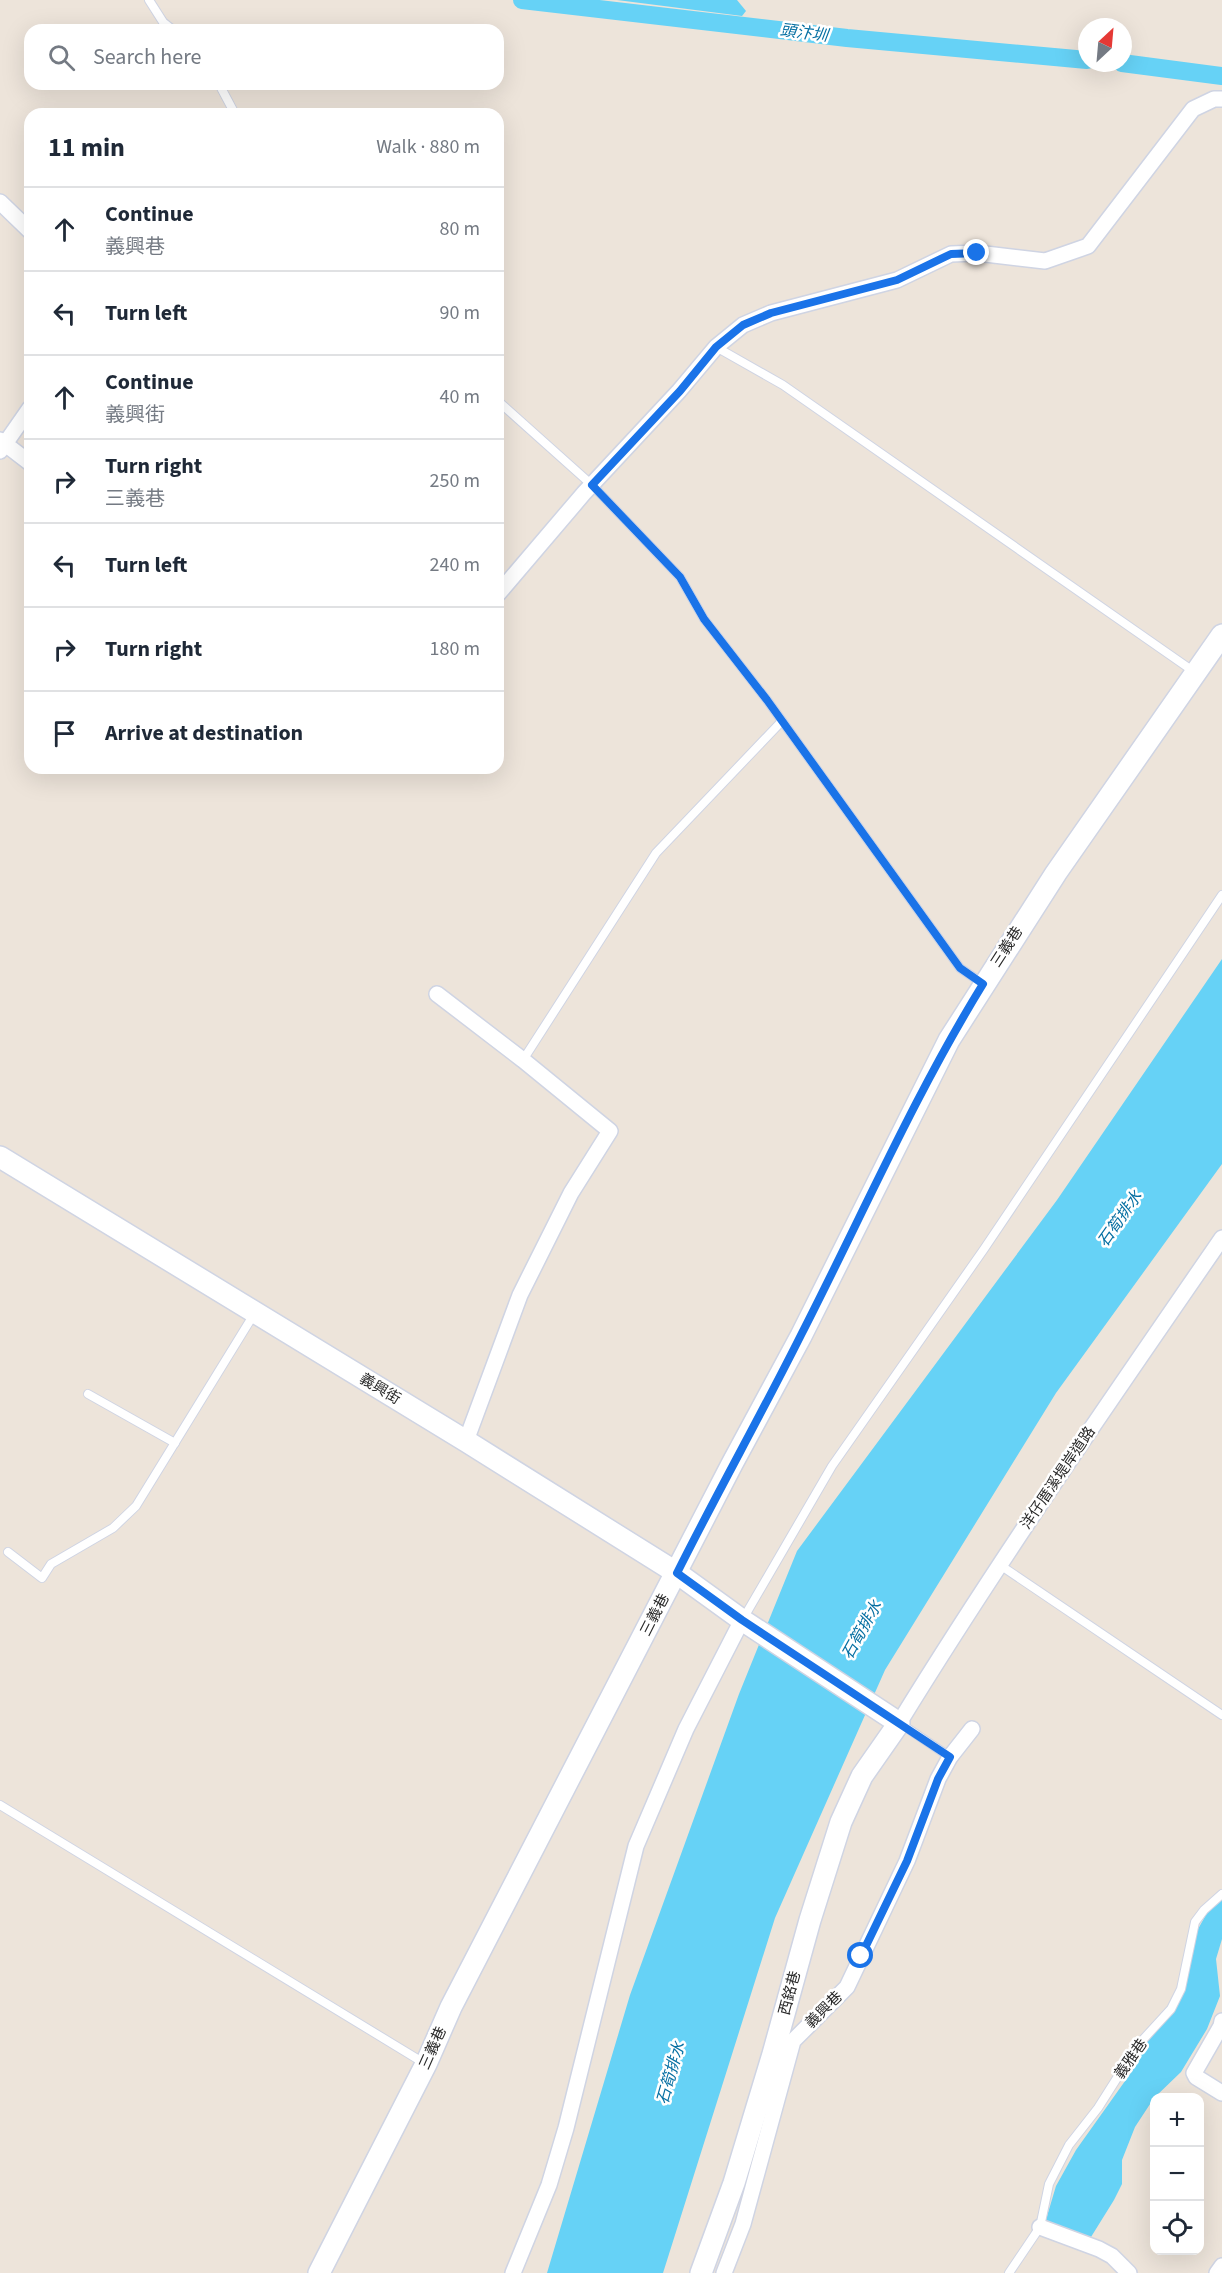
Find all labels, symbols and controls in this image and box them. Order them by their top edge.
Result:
north arrow [1078,18,1132,72]
water label: 頭汴圳 [779,19,831,47]
search box [24,24,504,90]
icon: search [45,41,78,74]
text: Search here [93,41,201,73]
text: 11 min [48,129,125,166]
text: Walk · 880 m [376,133,480,161]
text: Continue [105,198,194,230]
icon: ahead [48,213,81,246]
text: 80 m [440,215,480,243]
text: 義興巷 [105,233,165,261]
route end [963,239,989,265]
icon: left [48,297,81,330]
text: Turn left [105,297,187,329]
text: 90 m [440,299,480,327]
text: Continue [105,366,194,398]
icon: ahead [48,381,81,414]
text: 40 m [440,383,480,411]
text: 義興街 [105,401,165,429]
text: Turn right [105,450,202,482]
icon: right [48,465,81,498]
text: 250 m [430,467,480,495]
text: 三義巷 [105,485,165,513]
icon: left [48,549,81,582]
text: Turn left [105,549,187,581]
text: 240 m [430,551,480,579]
icon: right [48,633,81,666]
text: Turn right [105,633,202,665]
text: 180 m [430,635,480,663]
icon: arrive [48,717,81,750]
text: Arrive at destination [105,717,303,749]
street label: 三義巷 [986,922,1028,972]
water label: 石筍排水 [1093,1186,1148,1252]
street label: 義興街 [355,1368,405,1410]
street label: 洋仔厝溪堤岸道路 [1016,1422,1100,1534]
street label: 三義巷 [635,1590,675,1640]
water label: 石筍排水 [837,1596,888,1663]
route start [847,1942,873,1968]
street label: 西銘巷 [774,1969,806,2017]
street label: 義興巷 [801,1987,847,2033]
street label: 三義巷 [414,2023,452,2073]
street label: 義雅巷 [1109,2035,1153,2083]
water label: 石筍排水 [652,2038,691,2107]
map controls [1150,2093,1204,2255]
button: + [1150,2093,1204,2147]
button: − [1150,2147,1204,2201]
button: locate [1150,2201,1204,2255]

